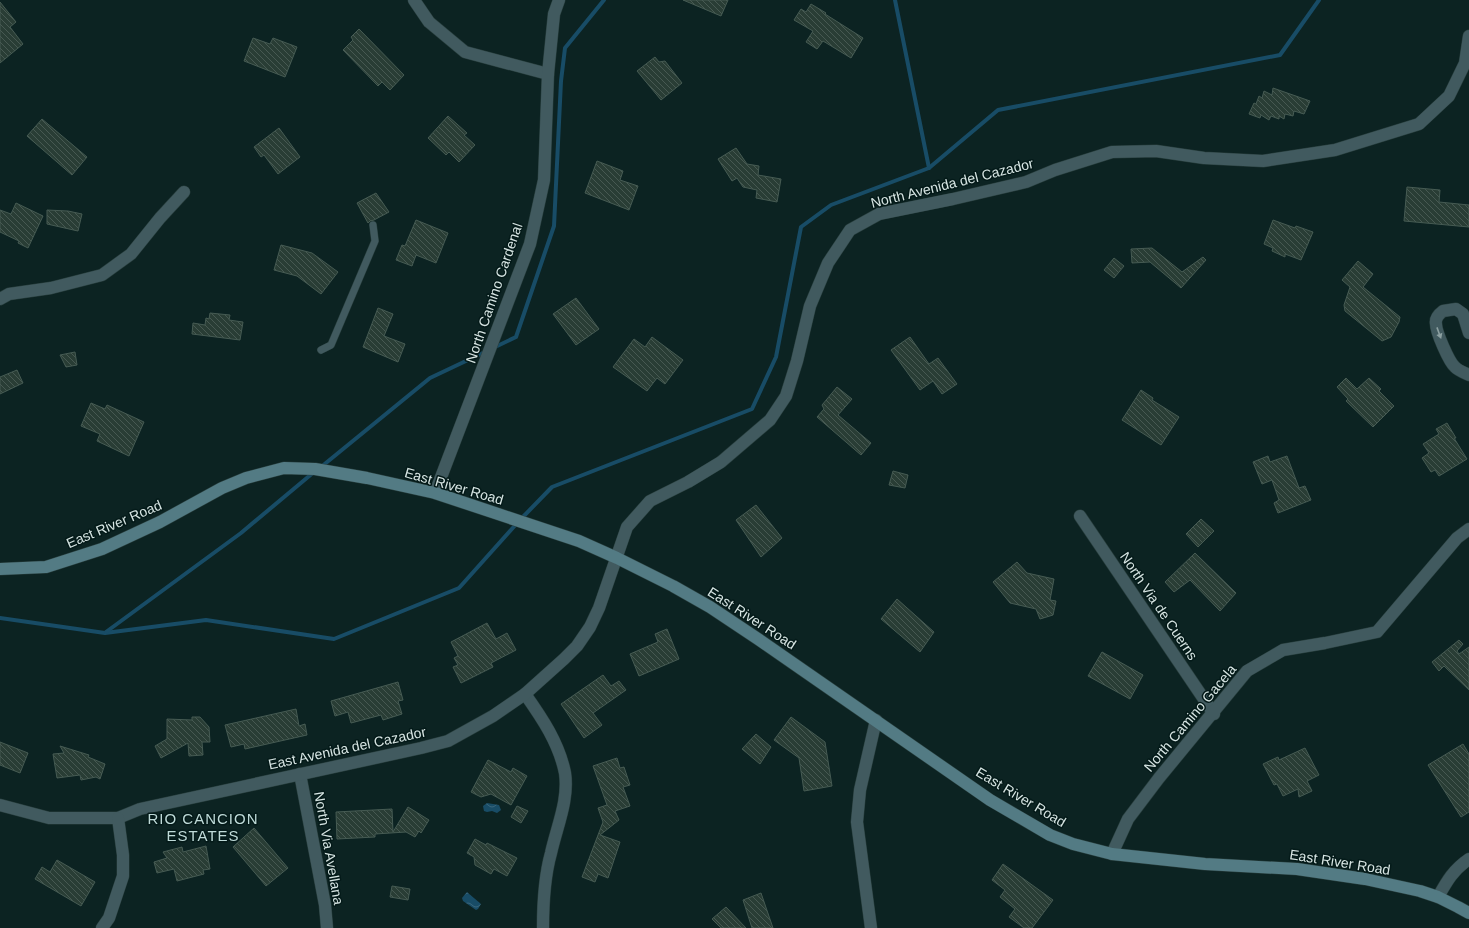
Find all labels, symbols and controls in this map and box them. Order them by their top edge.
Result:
street label: North Avenida del Cazador [869,155,1035,211]
street label: North Camino Cardenal [462,221,526,365]
one-way arrow [1436,328,1442,340]
street label: East River Road [403,464,505,508]
street label: East River Road [64,497,164,551]
street label: North Via de Cuerns [1117,549,1201,663]
street label: East River Road [705,584,799,652]
street label: North Camino Gacela [1141,661,1240,775]
street label: East Avenida del Cazador [267,723,428,773]
street label: East River Road [973,764,1069,830]
street label: North Via Avellana [311,790,347,906]
district label: RIO CANCION ESTATES [147,810,259,844]
street label: East River Road [1288,846,1392,878]

